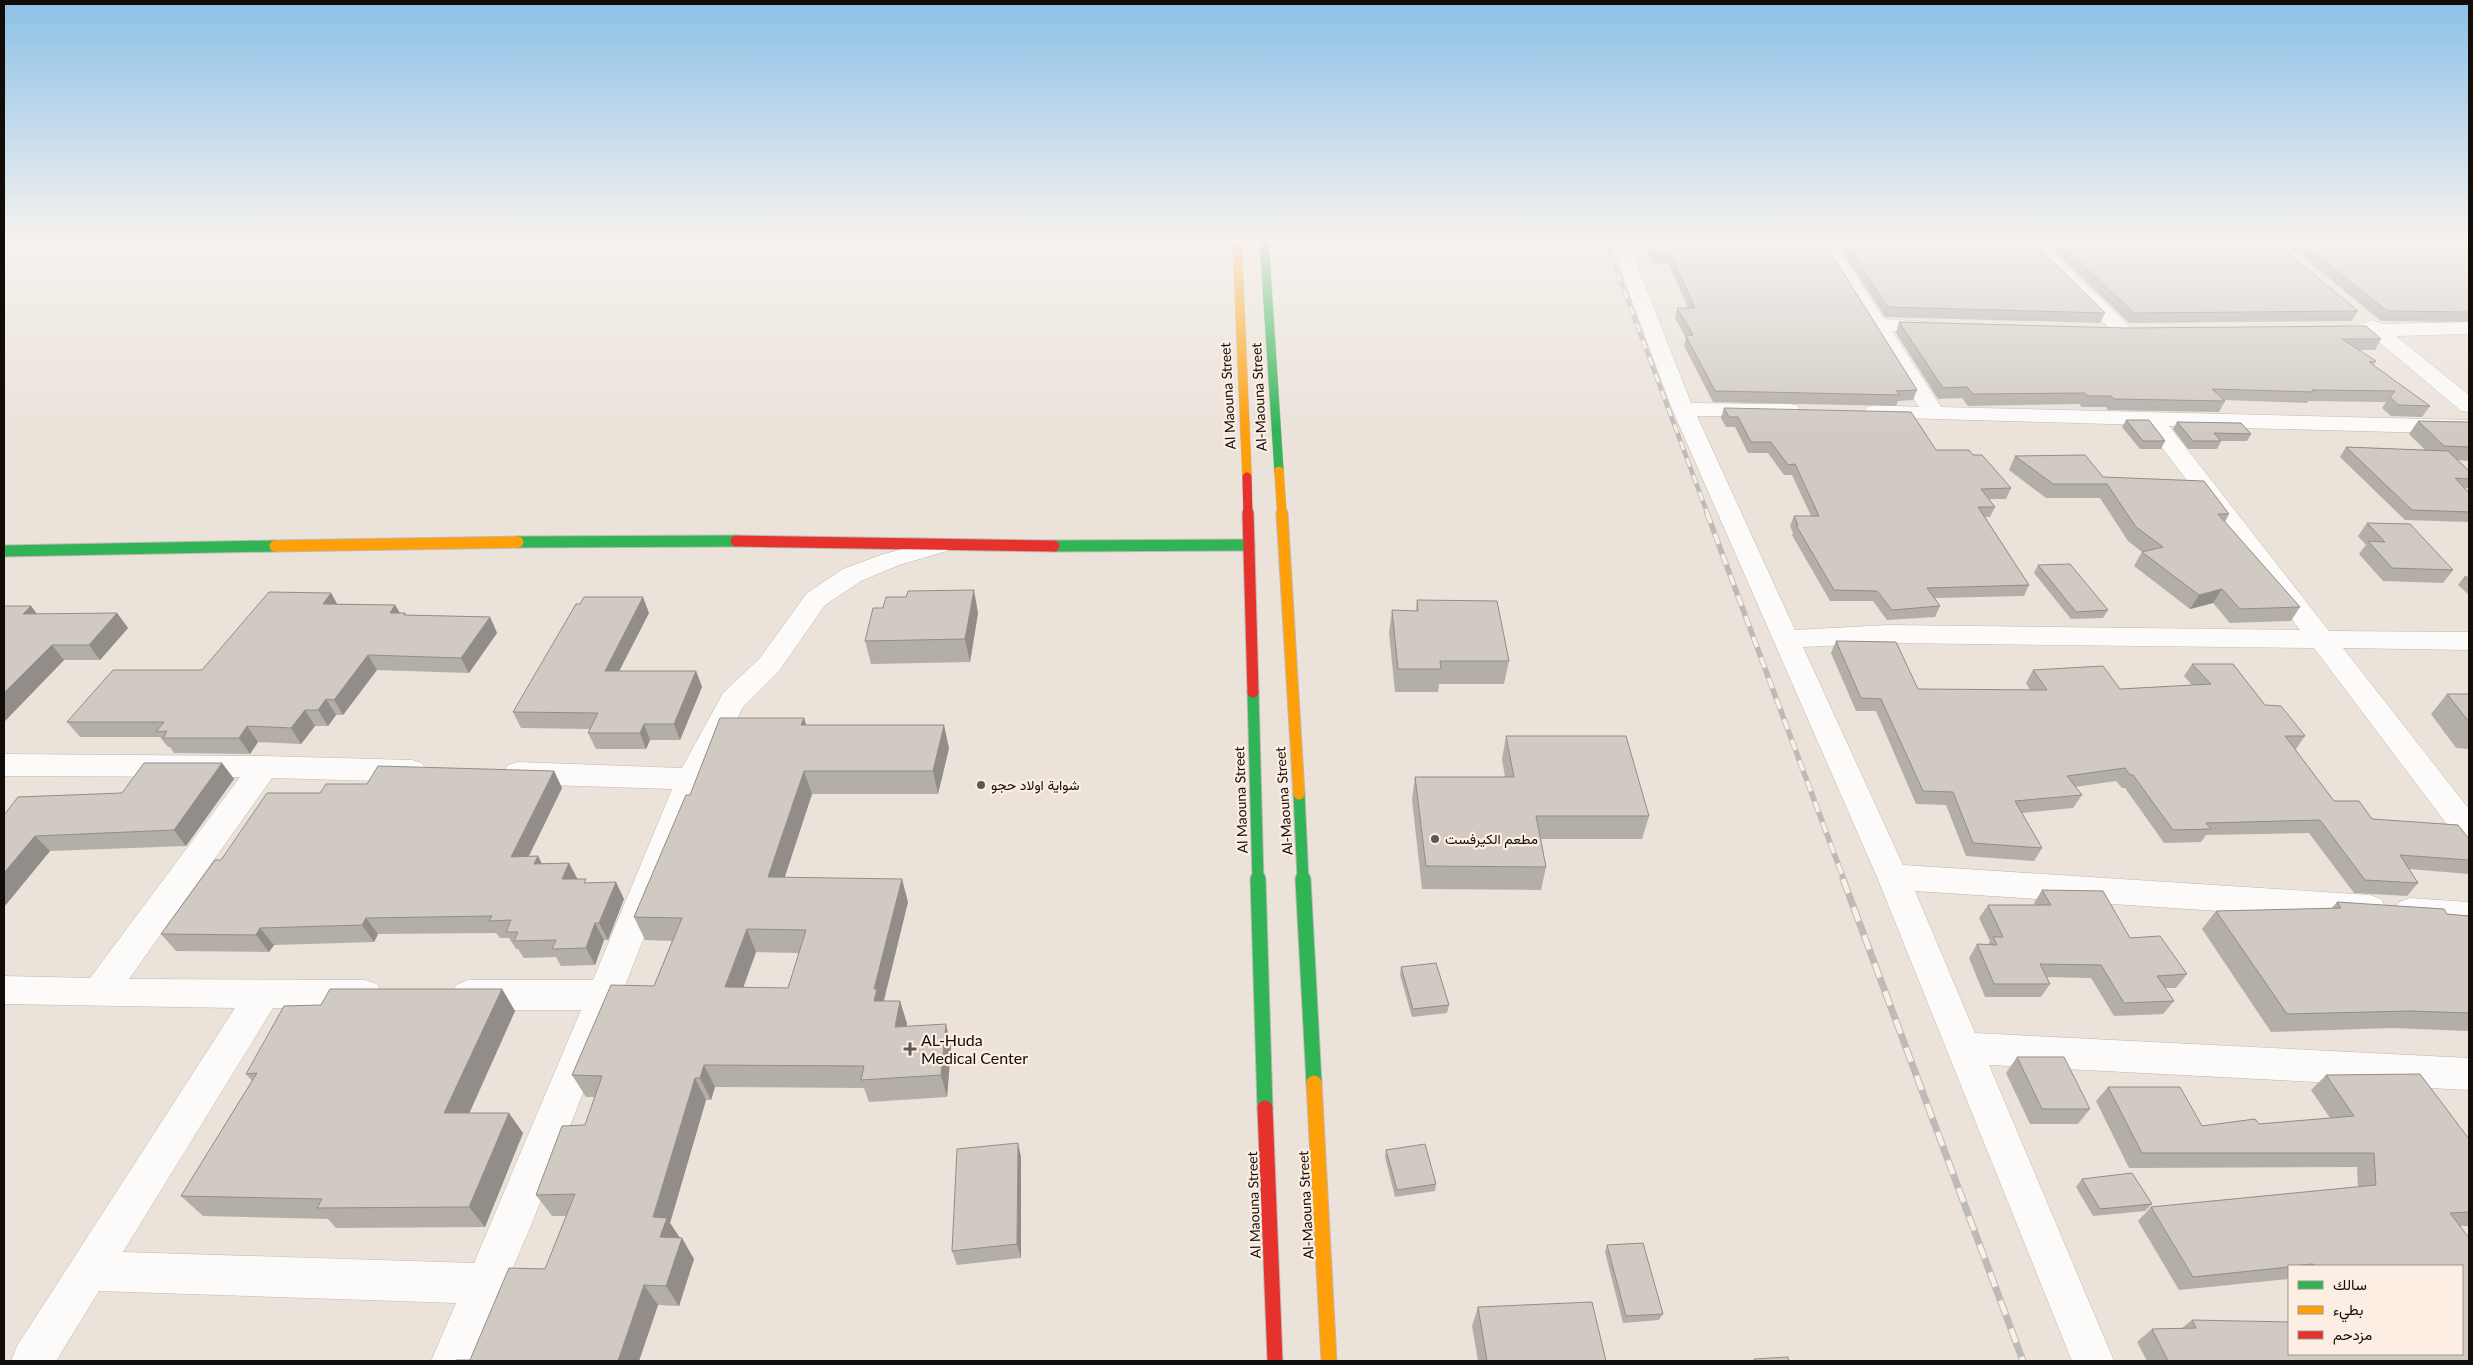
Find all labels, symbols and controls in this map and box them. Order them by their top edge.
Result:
street label: Al Maouna Street [1216,342,1239,450]
street label: Al-Maouna Street [1247,342,1270,452]
street label: Al Maouna Street [1230,746,1251,854]
street label: Al-Maouna Street [1271,746,1296,856]
place label: شواية اولاد حجو [991,776,1080,794]
marker: شواية اولاد حجو [975,779,987,791]
place label: مطعم الكيرفست [1445,830,1538,848]
marker: مطعم الكيرفست [1429,833,1441,845]
place label: AL-Huda Medical Center [921,1030,1028,1067]
marker: AL-Huda Medical Center [903,1042,917,1056]
street label: Al-Maouna Street [1294,1150,1317,1260]
street label: Al Maouna Street [1243,1151,1264,1259]
legend [2288,1265,2463,1355]
text: سالك [2333,1275,2367,1293]
text: بطيء [2333,1300,2363,1323]
text: مزدحم [2333,1325,2372,1345]

